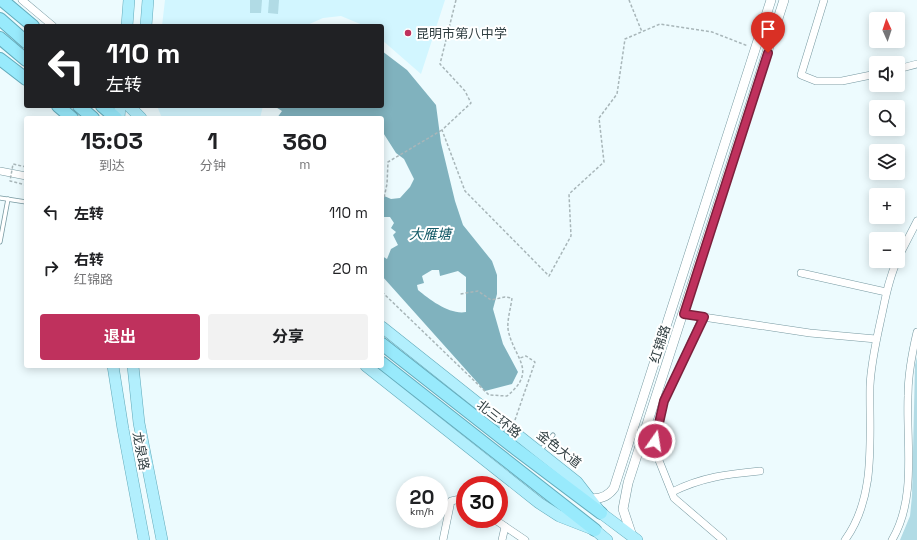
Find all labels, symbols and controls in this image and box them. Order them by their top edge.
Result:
pin [751,12,785,53]
north arrow [869,12,905,48]
map controls [869,12,905,268]
icon: arrive [757,18,779,40]
place label: 昆明市第八中学 [416,25,507,42]
marker: 昆明市第八中学 [403,28,413,38]
text: 110 m [106,35,180,71]
icon: left [40,40,92,92]
button: sound [869,56,905,92]
text: 左转 [106,73,142,96]
button: search [869,100,905,136]
text: 15:03 [81,125,143,156]
text: 1 [207,125,218,156]
text: 360 [282,126,327,157]
button: layers [869,144,905,180]
text: m [299,156,310,173]
text: 到达 [99,157,125,174]
text: 分钟 [200,157,226,174]
button: + [869,188,905,224]
icon: left [40,201,62,223]
text: 110 m [329,203,368,222]
text: 左转 [74,204,104,223]
water label: 大雁塘 [409,225,453,243]
button: − [869,232,905,268]
text: 右转 [74,250,104,269]
icon: right [40,257,62,279]
text: 20 m [333,259,368,278]
text: 红锦路 [74,271,113,288]
button: 退出 [40,314,200,360]
button: 分享 [208,314,368,360]
street label: 红锦路 [646,323,674,365]
street label: 北三环路 [473,396,525,442]
position arrow [634,420,676,462]
street label: 金色大道 [533,426,585,472]
street label: 龙泉路 [129,430,153,472]
speed limit sign: 30 [456,476,508,528]
text: 20 [410,484,434,510]
text: km/h [410,505,434,518]

